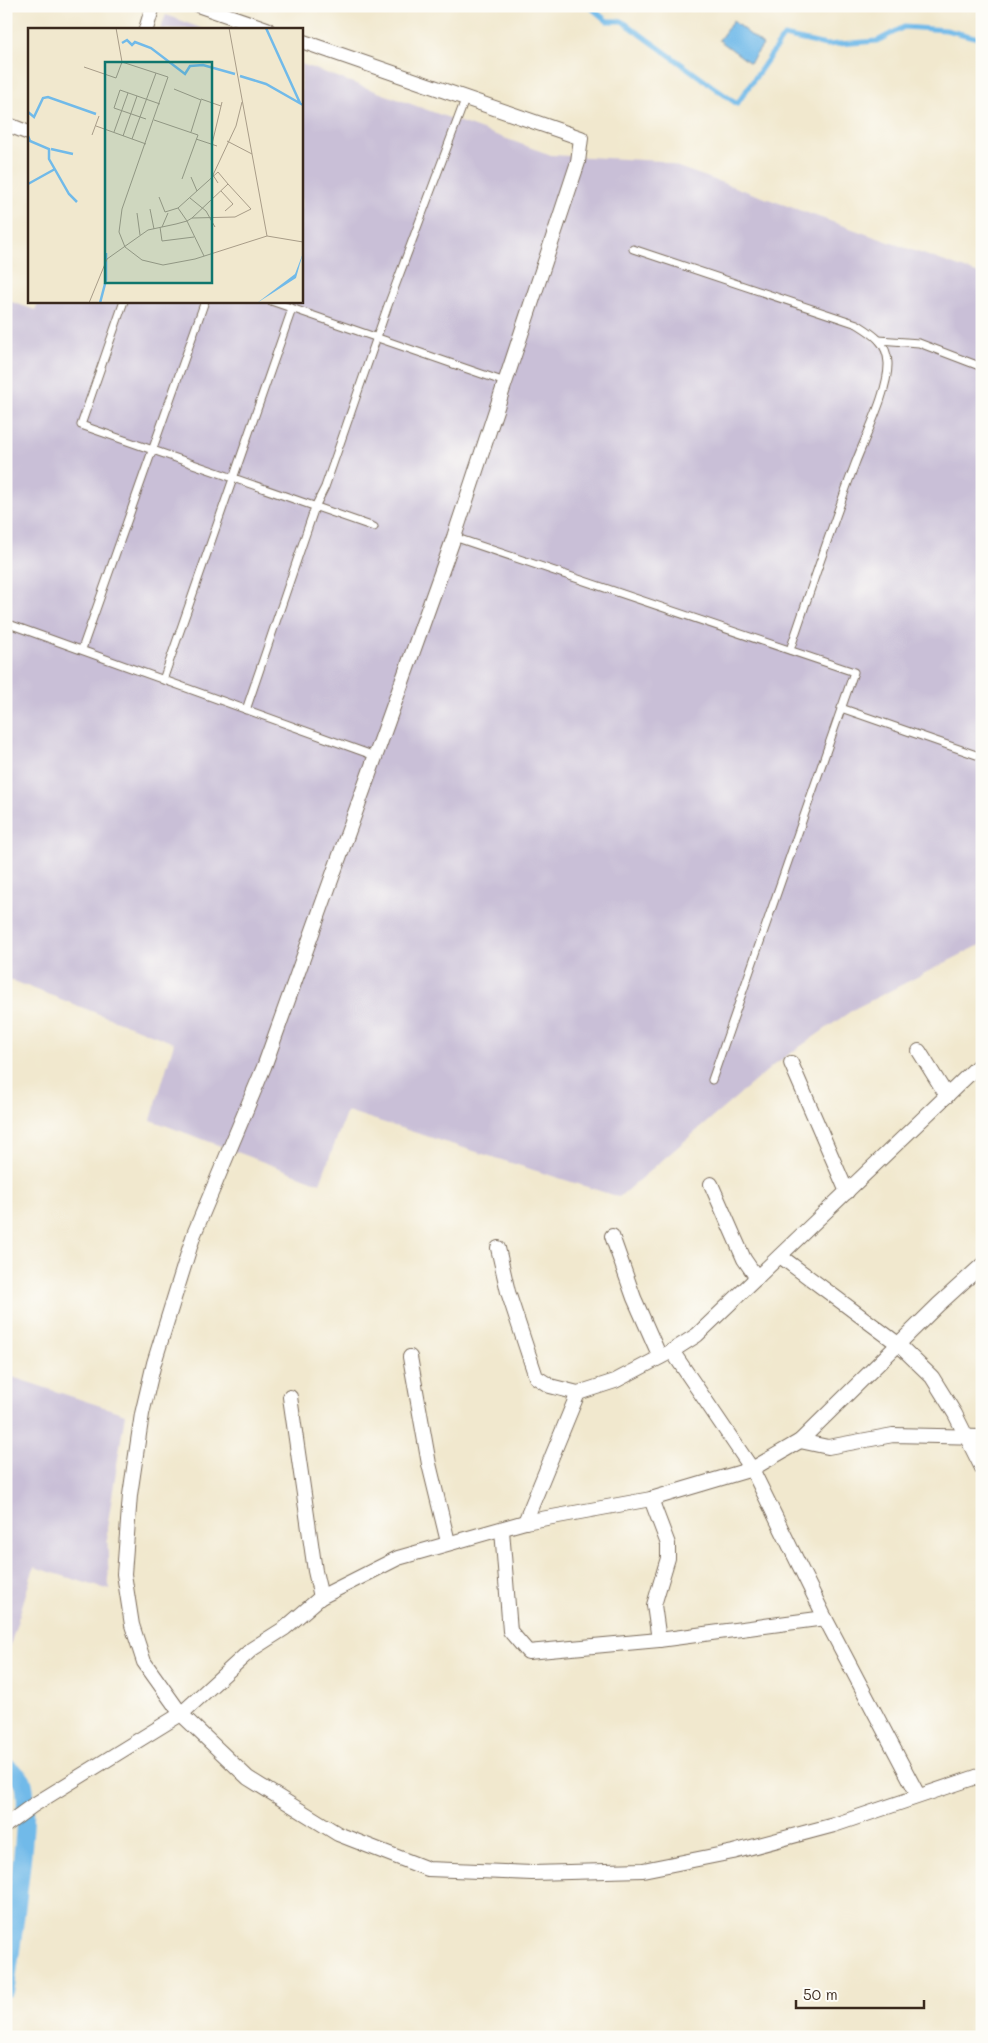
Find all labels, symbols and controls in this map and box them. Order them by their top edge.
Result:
inset map [28,28,302,302]
scale bar [796,1978,923,2010]
text: 50 m [803,1984,838,2004]

